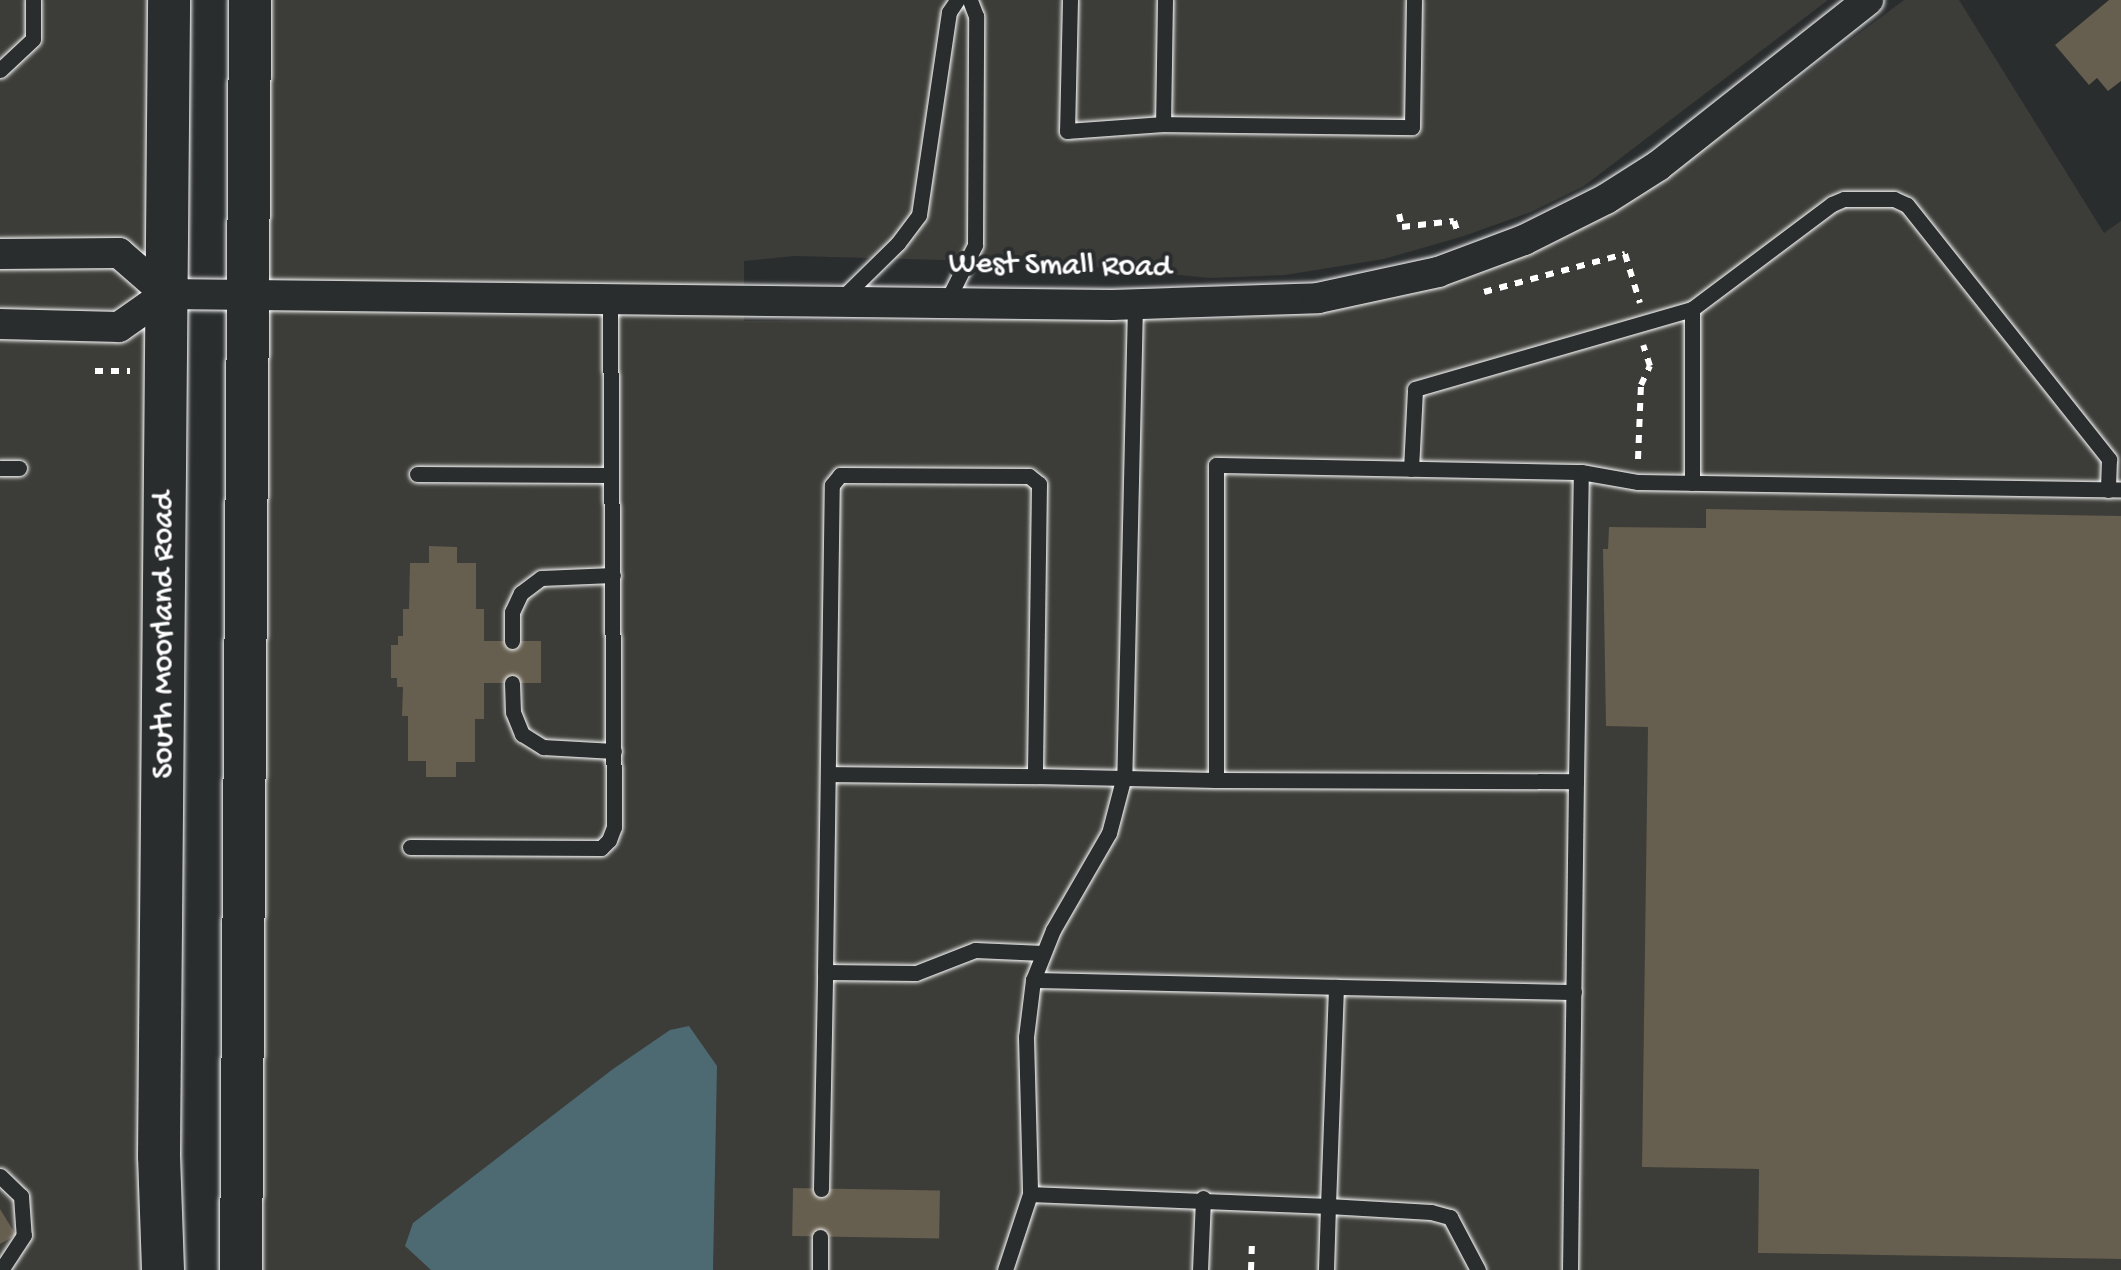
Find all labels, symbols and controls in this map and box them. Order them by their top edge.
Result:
street label: West Small Road [948,246,1172,288]
street label: South Moorland Road [146,491,184,779]

